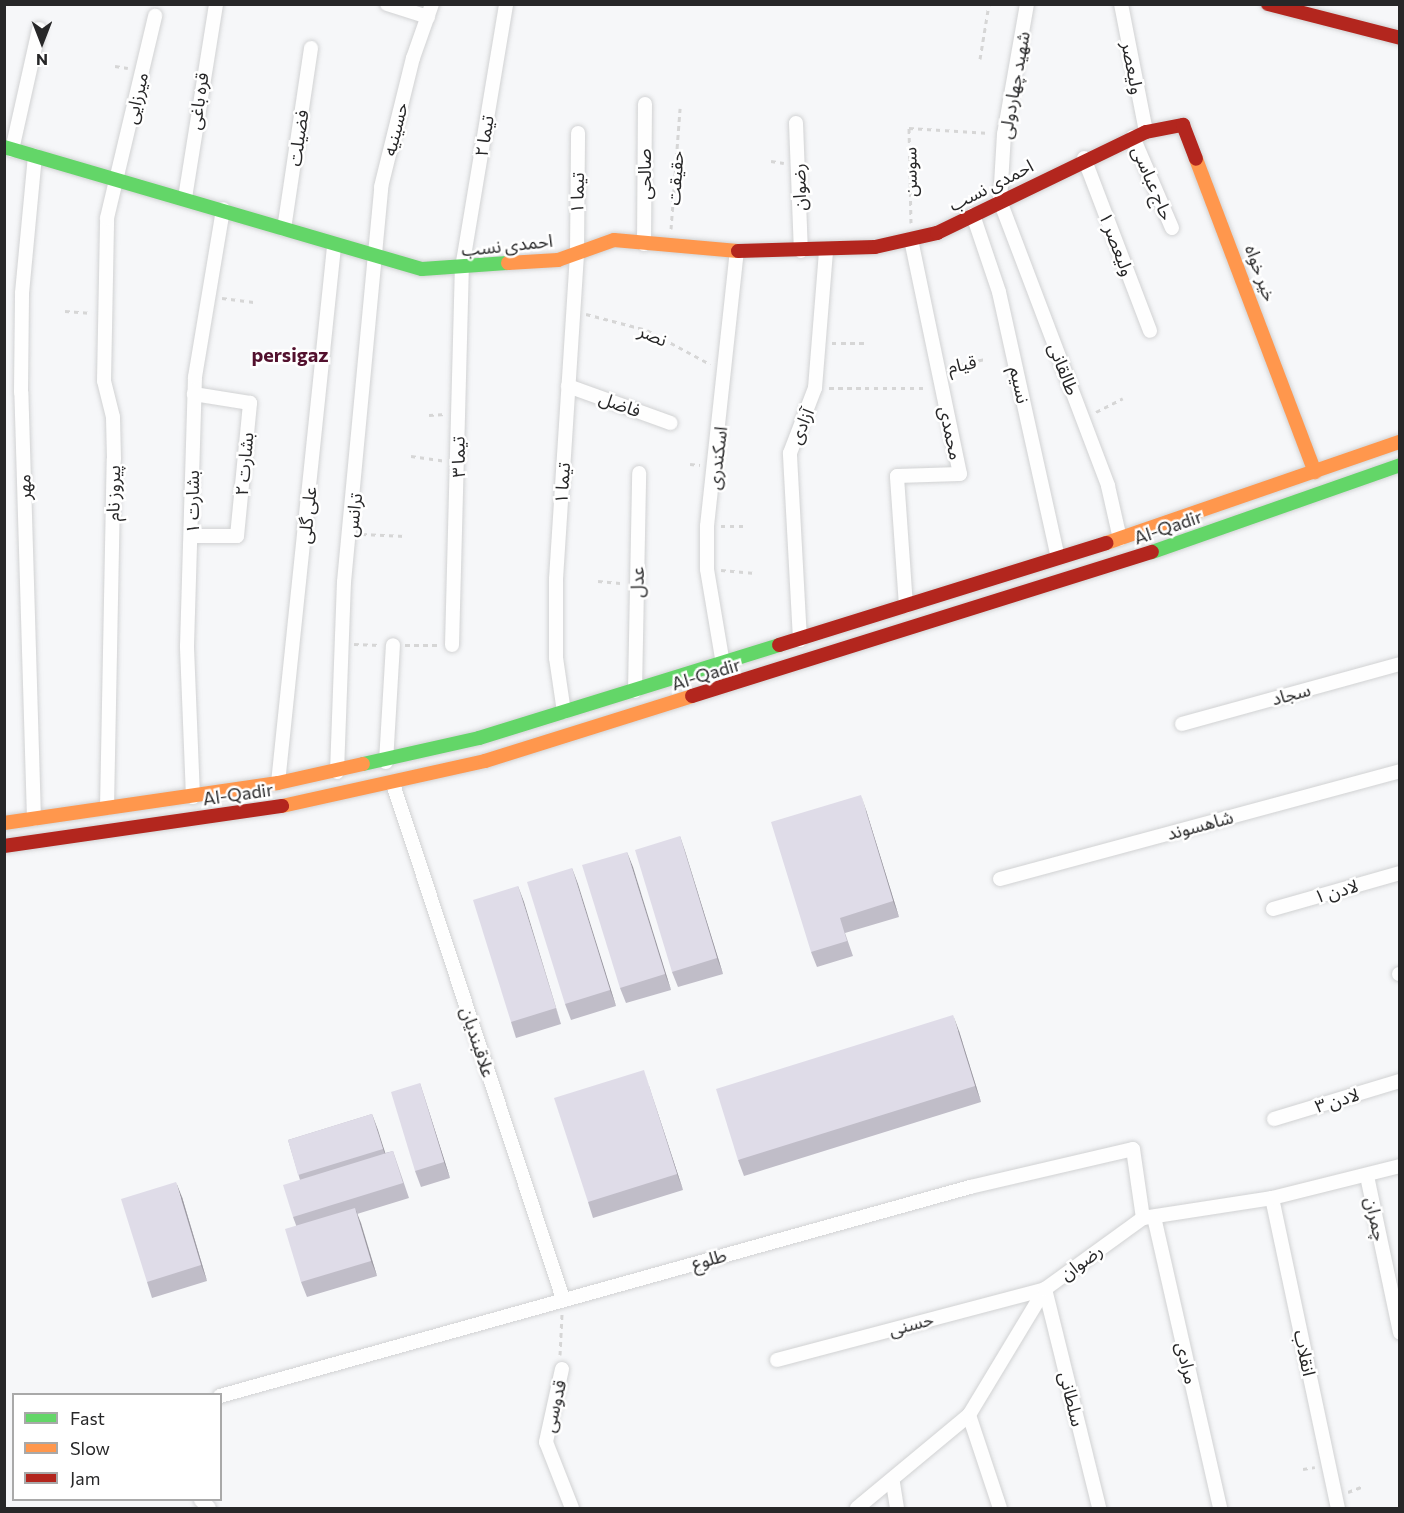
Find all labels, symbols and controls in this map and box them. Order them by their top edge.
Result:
north arrow [12,12,72,72]
street label: شهید چهاردولی [994,30,1034,140]
street label: ولیعصر [1117,40,1149,96]
text: N [36,51,48,70]
street label: میرزایی [120,70,152,126]
street label: قره باغی [183,71,213,131]
street label: حسینیه [378,100,412,158]
street label: فضیلت [283,108,313,168]
street label: تیما ۲ [470,114,498,158]
street label: حاج عباسی [1128,143,1178,223]
street label: سوسن [899,147,921,197]
street label: صالحی [633,149,655,199]
street label: حقیقت [662,150,688,206]
street label: احمدی نسب [945,155,1037,215]
street label: رضوان [787,163,811,211]
street label: ۱ تیما [566,172,588,214]
street label: ولیعصر ۱ [1095,209,1139,279]
street label: احمدی نسب [460,229,554,261]
street label: خیر خواه [1241,242,1281,304]
street label: نصر [635,319,671,351]
street label: طالقانی [1044,340,1084,398]
district label: persigaz [252,342,328,366]
street label: قیام [946,350,978,378]
street label: نسیم [1006,365,1034,405]
street label: فاضل [596,387,644,421]
street label: محمدی [935,404,967,462]
street label: آزادی [784,405,818,447]
street label: اسکندری [702,425,732,491]
street label: بشارت ۲ [230,431,258,497]
street label: تیما ۳ [447,436,469,478]
street label: تیما ۱ [550,462,574,504]
street label: پیروز نام [102,465,124,521]
street label: بشارت ۱ [181,470,203,534]
street label: مهر [13,474,35,500]
street label: علی گلی [293,485,321,545]
street label: ترانس [340,492,366,538]
street label: Al-Qadir [1131,505,1205,549]
street label: عدل [626,566,648,598]
street label: Al-Qadir [669,653,743,695]
street label: سجاد [1269,678,1313,710]
street label: Al-Qadir [201,778,275,810]
street label: شاهسوند [1164,806,1236,844]
street label: لادن ۱ [1311,874,1361,908]
street label: علاقبندیان [456,1004,500,1080]
street label: لادن ۳ [1312,1083,1362,1117]
street label: چمران [1361,1195,1391,1243]
street label: رضوان [1055,1239,1107,1285]
street label: طلوع [689,1244,729,1274]
street label: حسنی [886,1308,936,1340]
street label: انقلاب [1290,1328,1320,1378]
street label: مرادی [1172,1340,1202,1386]
street label: سلطانی [1055,1369,1089,1429]
street label: قدوسی [538,1378,570,1434]
legend [12,1393,222,1501]
text: Fast [70,1407,105,1429]
text: Slow [70,1437,110,1459]
text: Jam [70,1467,100,1489]

